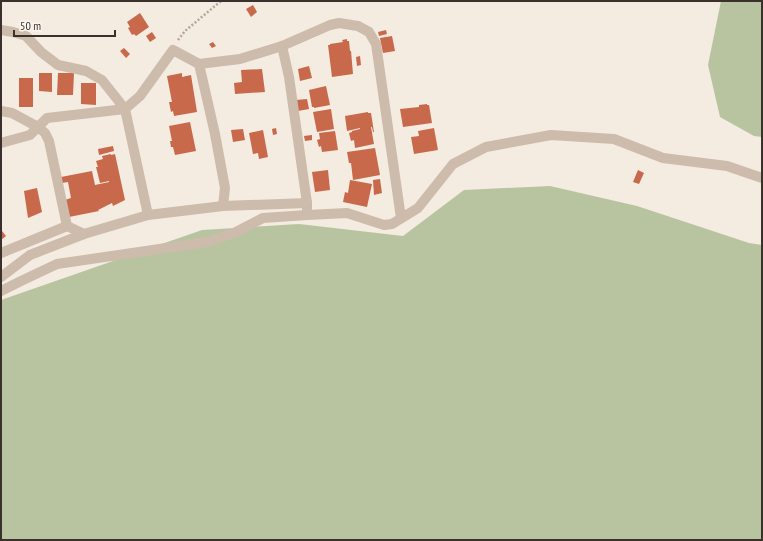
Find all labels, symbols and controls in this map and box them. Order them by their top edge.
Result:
scale bar [14,12,115,38]
text: 50 m [20,18,41,33]

